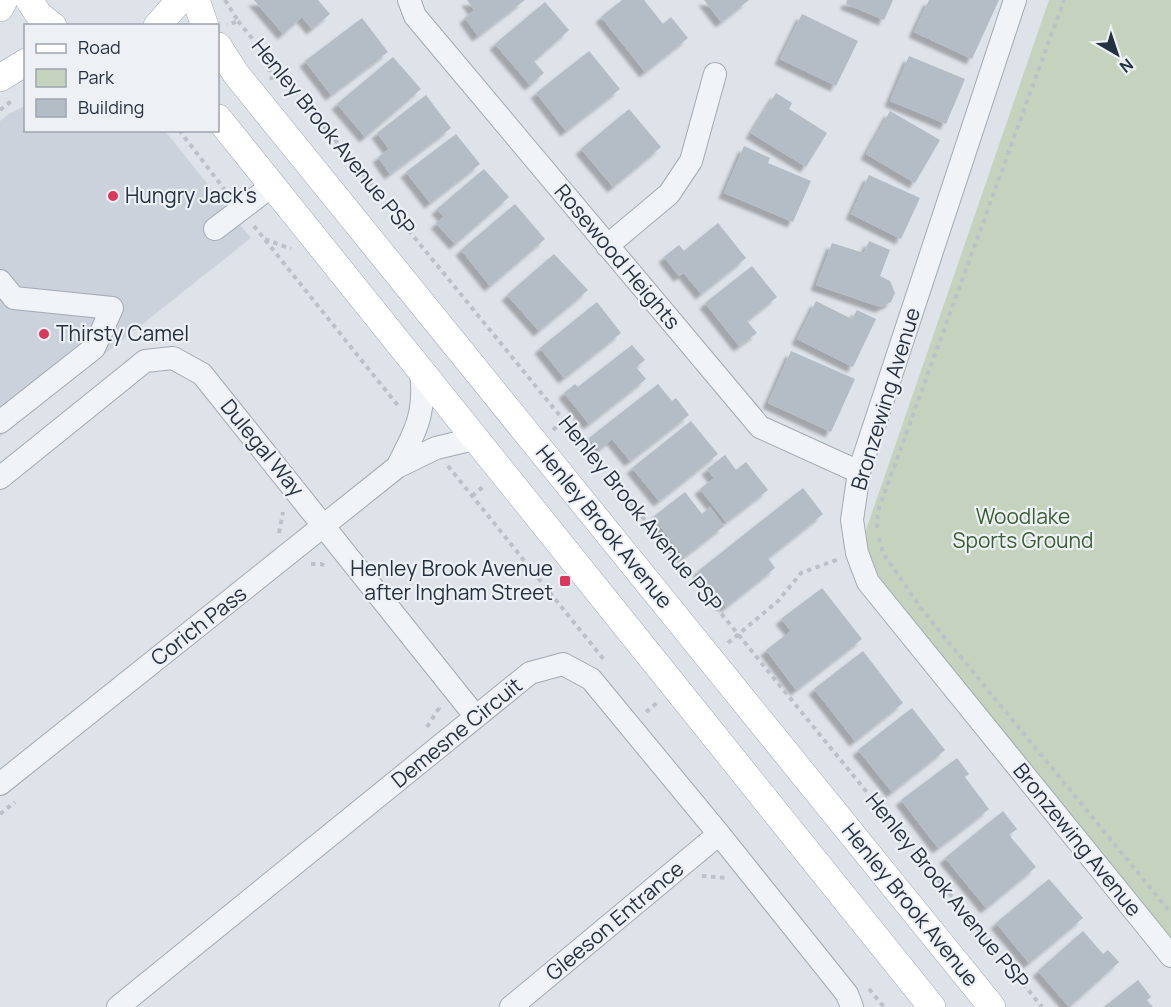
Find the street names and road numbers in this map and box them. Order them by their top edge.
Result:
street label: Henley Brook Avenue PSP [246,32,422,241]
street label: Rosewood Heights [549,178,687,335]
street label: Bronzewing Avenue [844,304,926,493]
street label: Dulegal Way [215,393,311,502]
street label: Henley Brook Avenue PSP [553,411,727,617]
street label: Henley Brook Avenue [530,440,678,614]
street label: Corich Pass [145,579,252,671]
street label: Demesne Circuit [385,671,528,794]
street label: Bronzewing Avenue [1007,757,1148,922]
street label: Henley Brook Avenue PSP [860,788,1034,994]
street label: Henley Brook Avenue [836,818,984,992]
street label: Gleeson Entrance [539,854,689,986]

